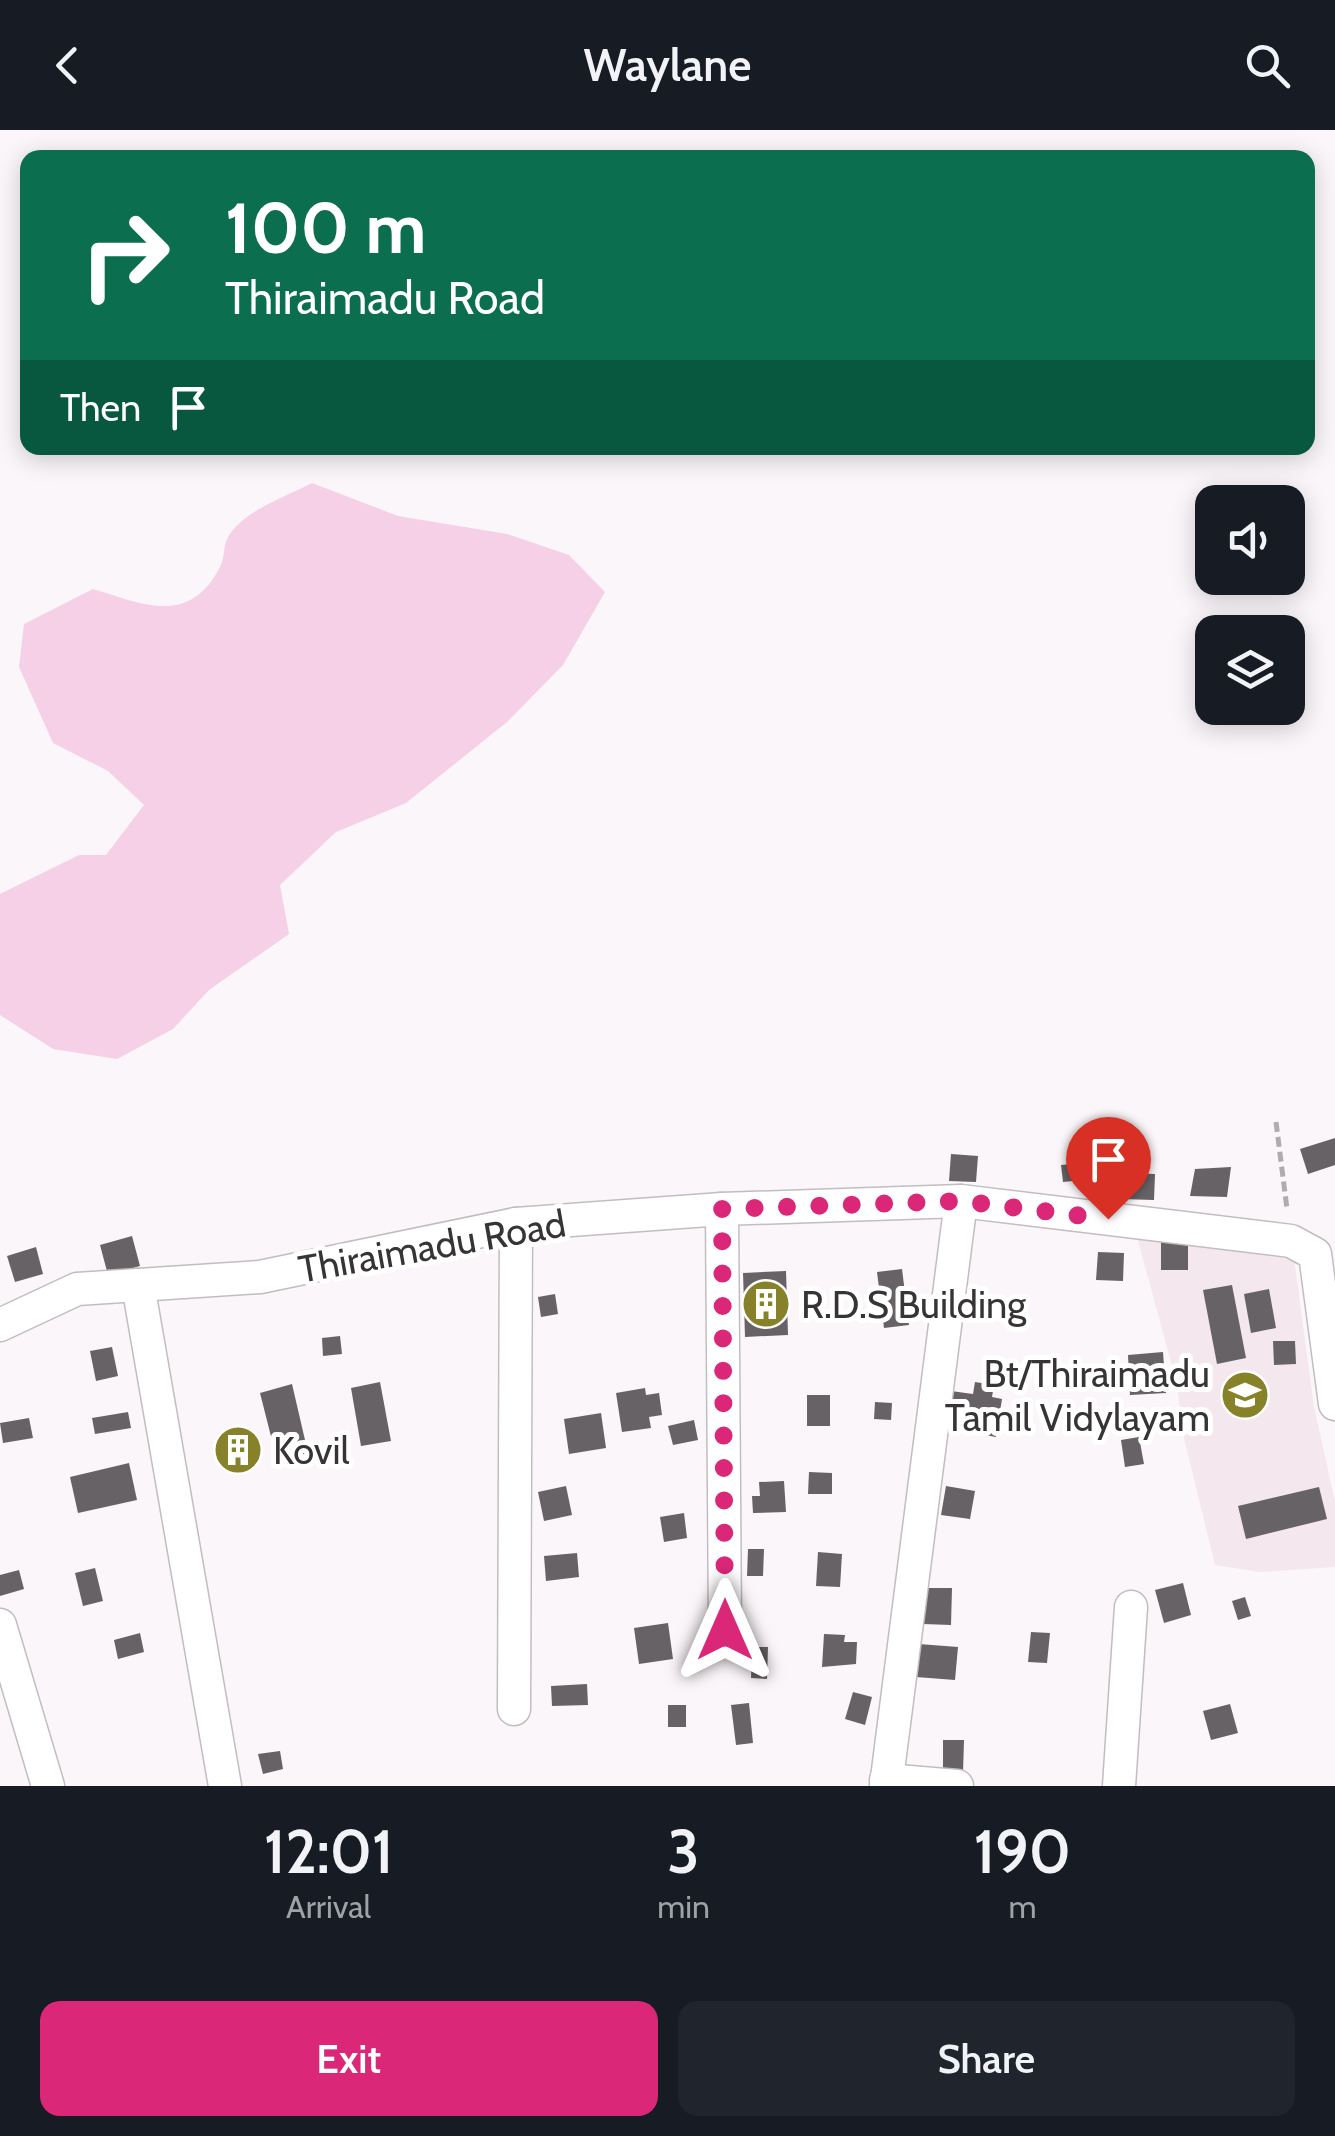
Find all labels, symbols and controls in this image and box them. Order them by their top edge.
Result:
icon: back [40,38,95,93]
text: Waylane [584,38,751,92]
icon: search [1240,38,1295,93]
text: 100 m [225,185,426,271]
icon: right [60,190,190,320]
text: Thiraimadu Road [225,271,545,325]
icon: arrive [161,380,216,435]
text: Then [60,384,141,431]
map controls [1195,485,1305,725]
button: sound [1195,485,1305,595]
button: layers [1195,615,1305,725]
pin [1066,1117,1151,1220]
icon: arrive [1081,1132,1136,1187]
street label: Thiraimadu Road [295,1199,569,1293]
building icon: R.D.S Building [740,1278,792,1330]
place label: R.D.S Building [801,1281,1027,1328]
place label: Bt/Thiraimadu Tamil Vidylayam [945,1350,1210,1441]
school or university icon: Bt/Thiraimadu Tamil Vidylayam [1219,1369,1271,1421]
building icon: Kovil [212,1424,264,1476]
place label: Kovil [273,1427,350,1474]
position arrow [673,1578,777,1682]
text: 12:01 [264,1815,393,1888]
text: 3 [667,1815,700,1888]
text: 190 [974,1815,1071,1888]
text: Arrival [286,1887,371,1926]
text: min [657,1887,710,1926]
text: m [1008,1887,1036,1926]
button: Exit [40,2001,658,2116]
button: Share [678,2001,1295,2116]

